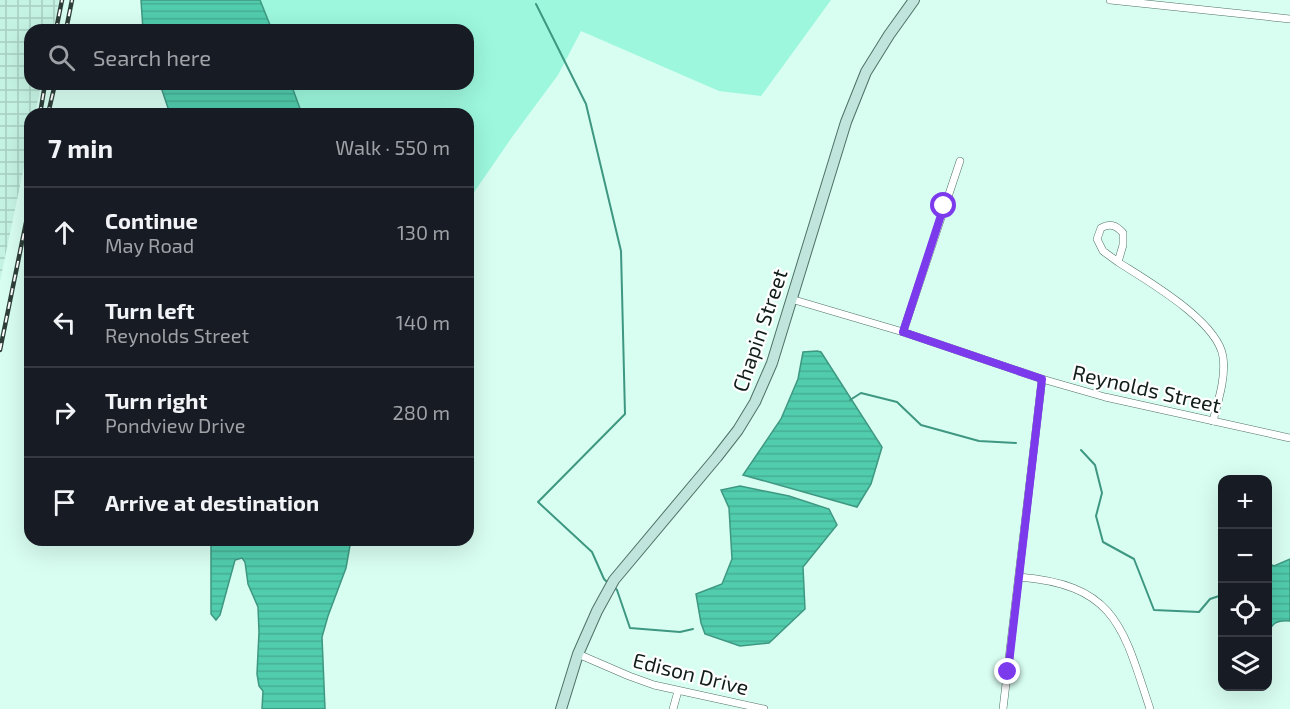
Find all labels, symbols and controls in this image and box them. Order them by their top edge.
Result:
search box [24,24,474,90]
icon: search [45,41,78,74]
text: Search here [93,44,211,70]
text: 7 min [48,132,113,163]
text: Walk · 550 m [335,135,450,159]
route start [930,192,956,218]
text: Continue [105,207,198,233]
icon: ahead [48,216,81,249]
text: 130 m [397,220,450,244]
text: May Road [105,233,194,257]
street label: Chapin Street [726,265,792,395]
text: Turn left [105,297,194,323]
icon: left [48,306,81,339]
text: 140 m [396,310,450,334]
text: Reynolds Street [105,323,249,347]
street label: Reynolds Street [1070,359,1224,417]
text: Turn right [105,387,207,413]
icon: right [48,396,81,429]
text: 280 m [393,400,450,424]
text: Pondview Drive [105,413,245,437]
map controls [1218,475,1272,691]
button: + [1218,475,1272,529]
icon: arrive [48,486,81,519]
text: Arrive at destination [105,489,319,515]
button: − [1218,529,1272,583]
button: locate [1218,583,1272,637]
button: layers [1218,637,1272,691]
street label: Edison Drive [631,647,751,699]
route end [994,658,1020,684]

